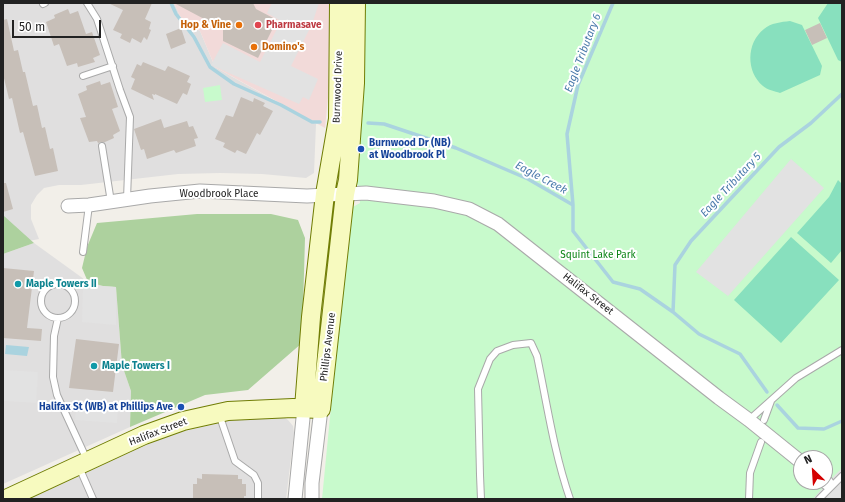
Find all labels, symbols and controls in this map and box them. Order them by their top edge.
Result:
scale bar [14,12,103,38]
water label: Eagle Tributary 6 [562,12,604,94]
place label: Hop & Vine [180,19,231,31]
place label: Pharmasave [266,19,322,31]
text: 50 m [19,20,45,34]
marker: Hop & Vine [234,20,244,30]
marker: Pharmasave [253,20,263,30]
place label: Domino's [262,41,304,53]
marker: Domino's [249,42,259,52]
street label: Burnwood Drive [331,51,345,123]
place label: Burnwood Dr (NB) at Woodbrook Pl [369,137,450,160]
marker: Burnwood Dr (NB) at Woodbrook Pl [356,144,366,154]
water label: Eagle Tributary 5 [698,150,764,220]
water label: Eagle Creek [513,159,569,197]
street label: Woodbrook Place [180,188,258,200]
park label: Squint Lake Park [560,249,636,261]
street label: Halifax Street [560,270,616,318]
place label: Maple Towers II [26,278,97,290]
marker: Maple Towers II [13,279,23,289]
street label: Phillips Avenue [318,312,338,382]
place label: Maple Towers I [102,360,170,372]
marker: Maple Towers I [89,361,99,371]
place label: Halifax St (WB) at Phillips Ave [39,401,173,413]
marker: Halifax St (WB) at Phillips Ave [176,402,186,412]
street label: Halifax Street [127,415,189,449]
north arrow [793,450,833,490]
text: N [802,452,814,467]

